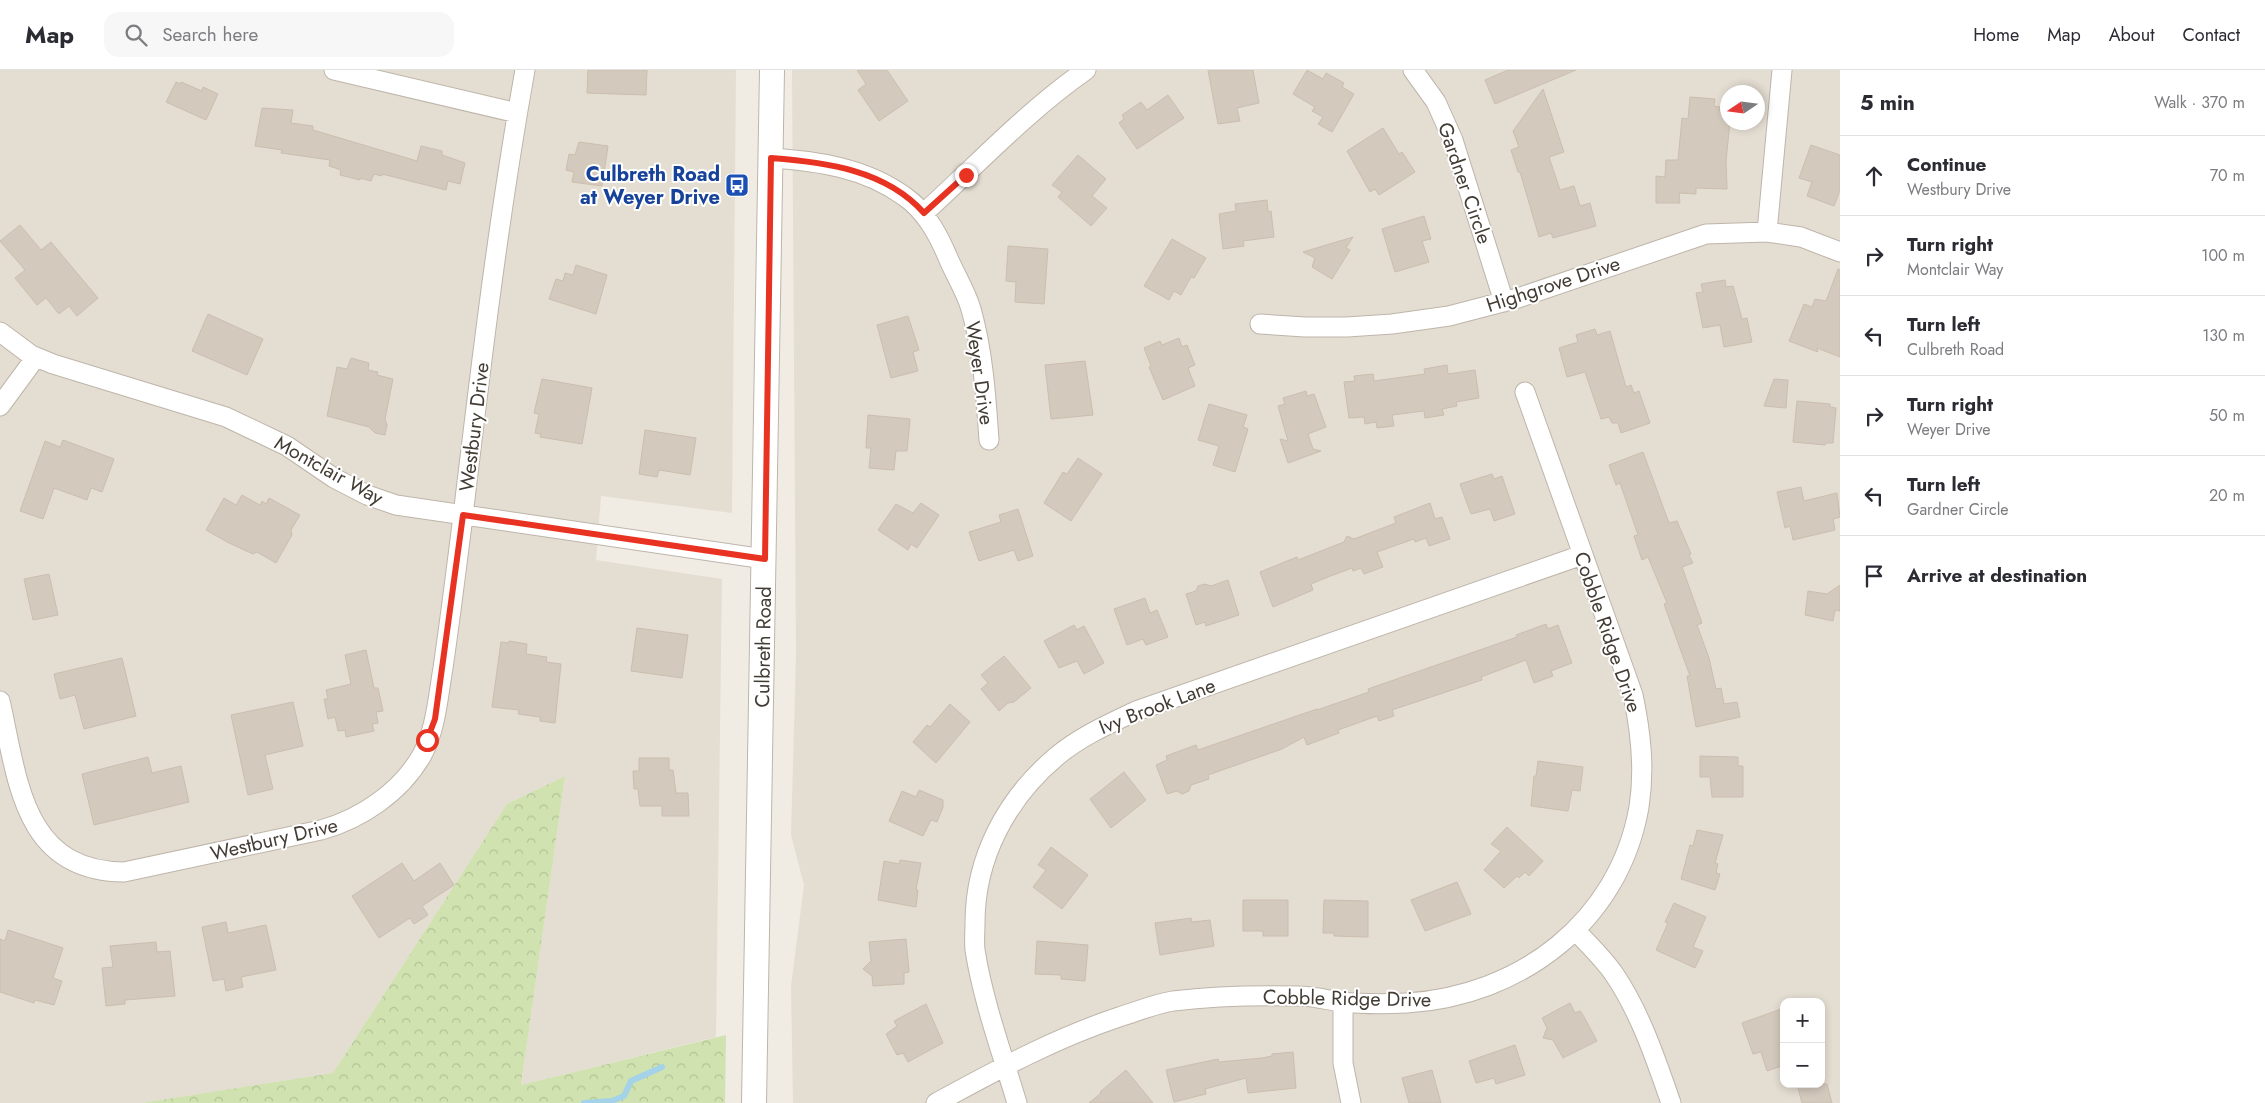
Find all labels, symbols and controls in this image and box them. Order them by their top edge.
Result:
search box [104,12,454,57]
text: Map [25,17,74,52]
icon: search [122,21,150,49]
text: Search here [162,21,258,48]
text: Home [1973,22,2019,48]
text: Map [2047,22,2081,48]
text: About [2109,22,2154,48]
text: Contact [2182,22,2240,48]
north arrow [1720,85,1765,130]
text: 5 min [1860,88,1915,118]
text: Walk · 370 m [2154,91,2245,114]
street label: Gardner Circle [1430,118,1499,248]
text: Continue [1907,151,1986,178]
place label: Culbreth Road at Weyer Drive [580,160,720,212]
icon: ahead [1860,162,1888,190]
route end [955,164,978,187]
text: 70 m [2210,164,2245,187]
bus stop icon: Culbreth Road at Weyer Drive [724,172,750,198]
text: Westbury Drive [1907,178,2011,201]
text: Turn right [1907,231,1993,258]
icon: right [1860,242,1888,270]
text: 100 m [2201,244,2245,267]
street label: Highgrove Drive [1482,249,1624,320]
text: Montclair Way [1907,258,2003,281]
text: Turn left [1907,311,1980,338]
street label: Weyer Drive [958,319,1001,427]
icon: left [1860,322,1888,350]
text: 130 m [2202,324,2245,347]
text: Culbreth Road [1907,338,2004,361]
street label: Westbury Drive [452,361,497,493]
text: Turn right [1907,391,1993,418]
icon: right [1860,402,1888,430]
text: 50 m [2209,404,2245,427]
text: Weyer Drive [1907,418,1990,441]
street label: Montclair Way [269,429,389,512]
text: Turn left [1907,471,1980,498]
icon: left [1860,482,1888,510]
text: 20 m [2209,484,2245,507]
text: Gardner Circle [1907,498,2009,521]
street label: Cobble Ridge Drive [1566,548,1649,716]
icon: arrive [1860,562,1888,590]
text: Arrive at destination [1907,562,2087,589]
street label: Culbreth Road [748,586,779,708]
street label: Ivy Brook Lane [1095,671,1220,742]
route start [416,729,439,752]
street label: Westbury Drive [208,811,341,868]
street label: Cobble Ridge Drive [1263,983,1431,1014]
map controls [1780,998,1825,1088]
button: + [1780,998,1825,1043]
button: − [1780,1043,1825,1088]

